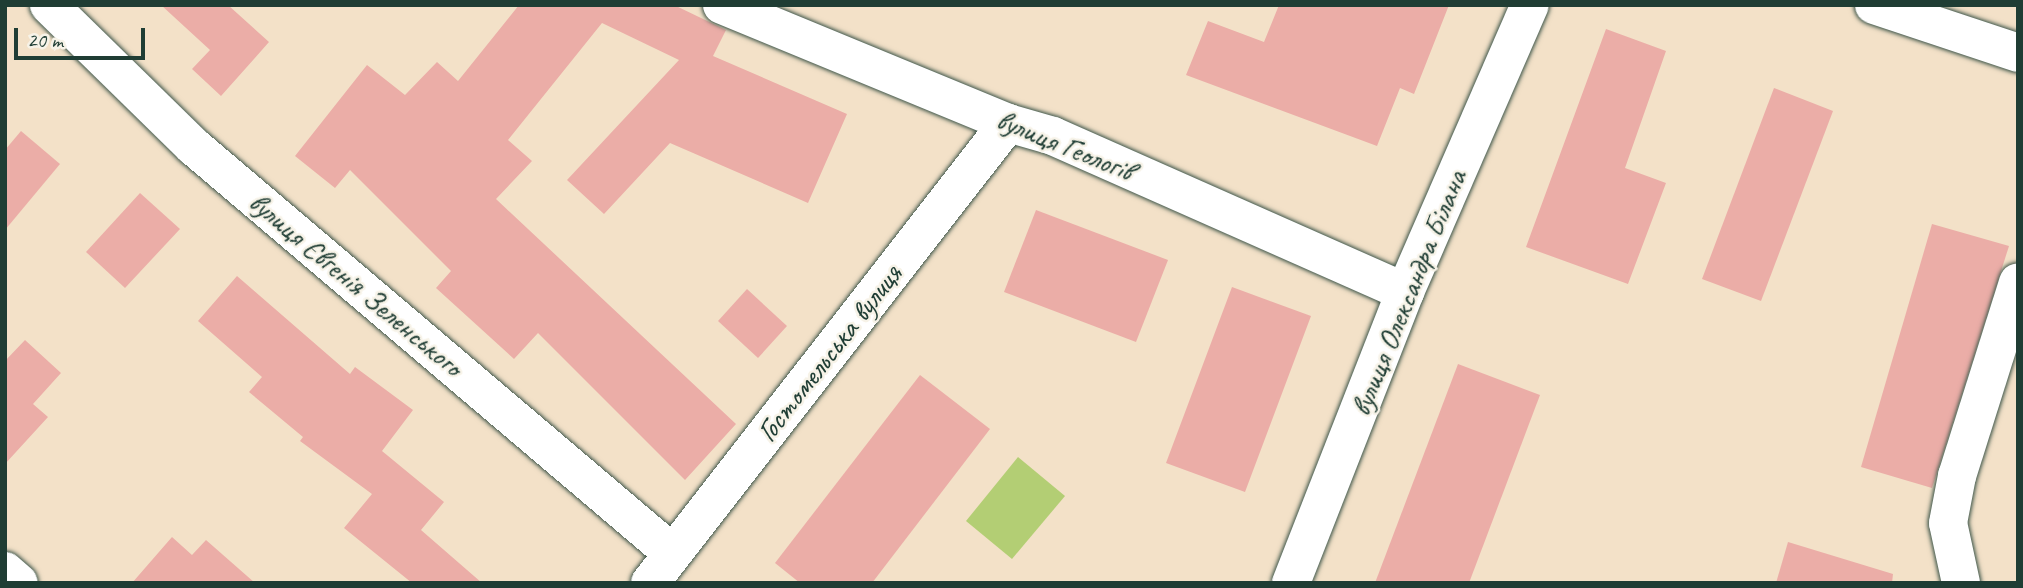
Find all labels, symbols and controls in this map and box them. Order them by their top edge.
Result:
scale bar [18,14,149,58]
text: 20 m [27,27,63,53]
street label: вулиця Геологів [991,101,1139,189]
street label: вулиця Олександра Білана [1342,165,1474,421]
street label: вулиця Євгенія Зеленського [242,184,470,384]
street label: Гостомельська вулиця [748,257,910,449]

